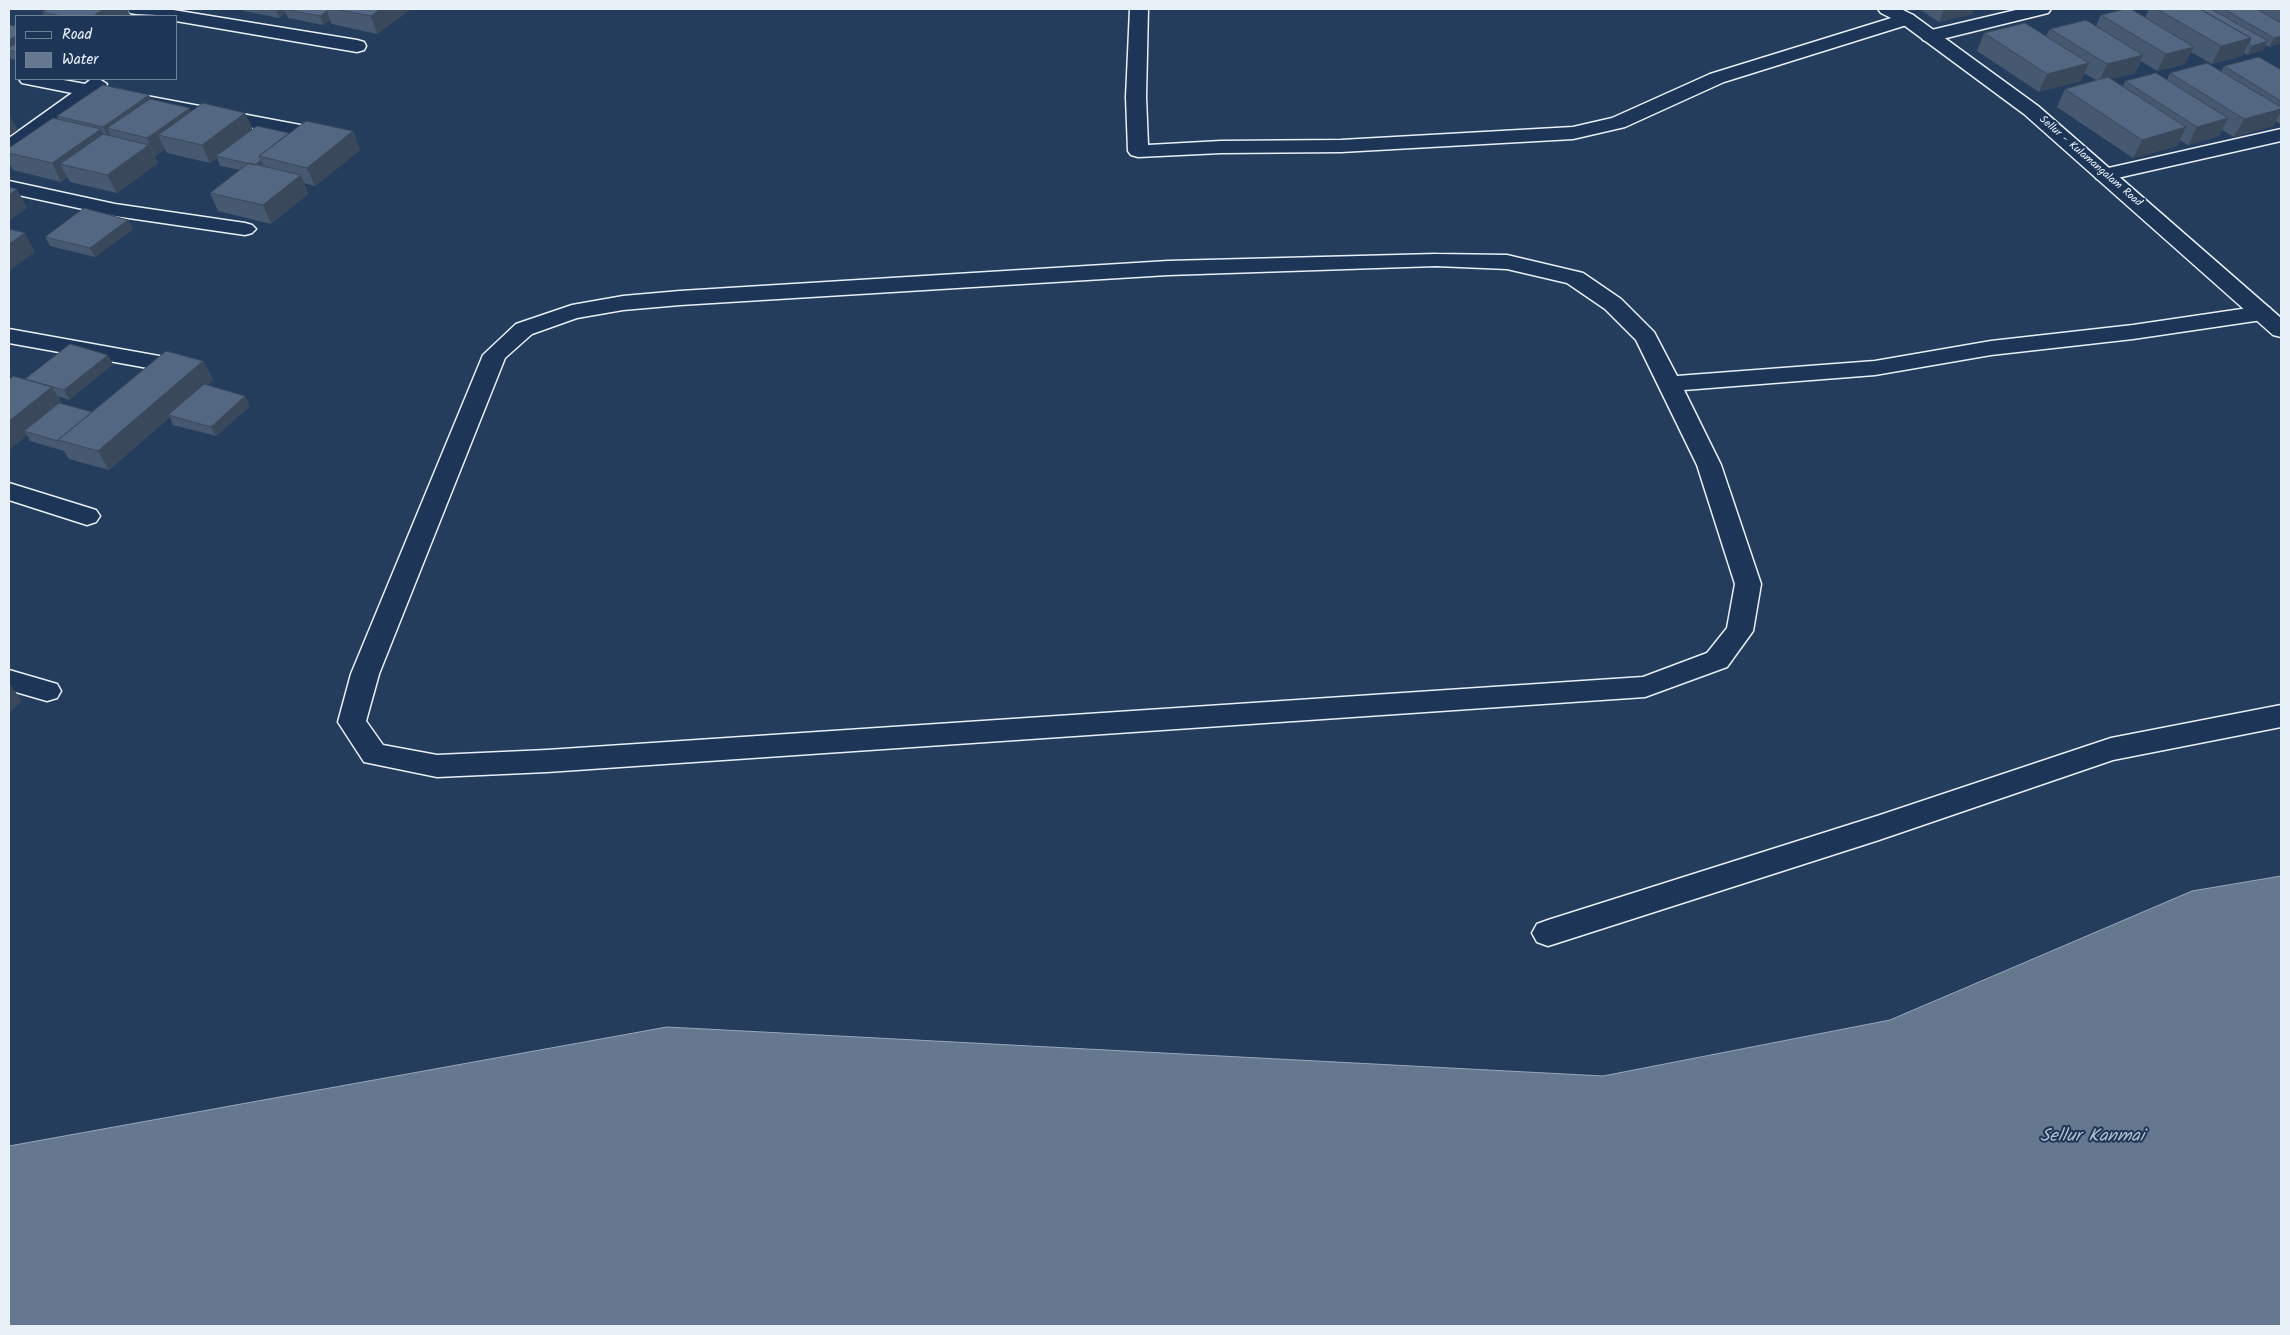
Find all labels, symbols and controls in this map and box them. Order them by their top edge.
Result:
legend [15,15,178,80]
text: Road [62,23,92,47]
text: Water [62,48,98,72]
street label: Sellur - Kulamangalam Road [2036,114,2144,210]
water label: Sellur Kanmai [2040,1127,2144,1149]

